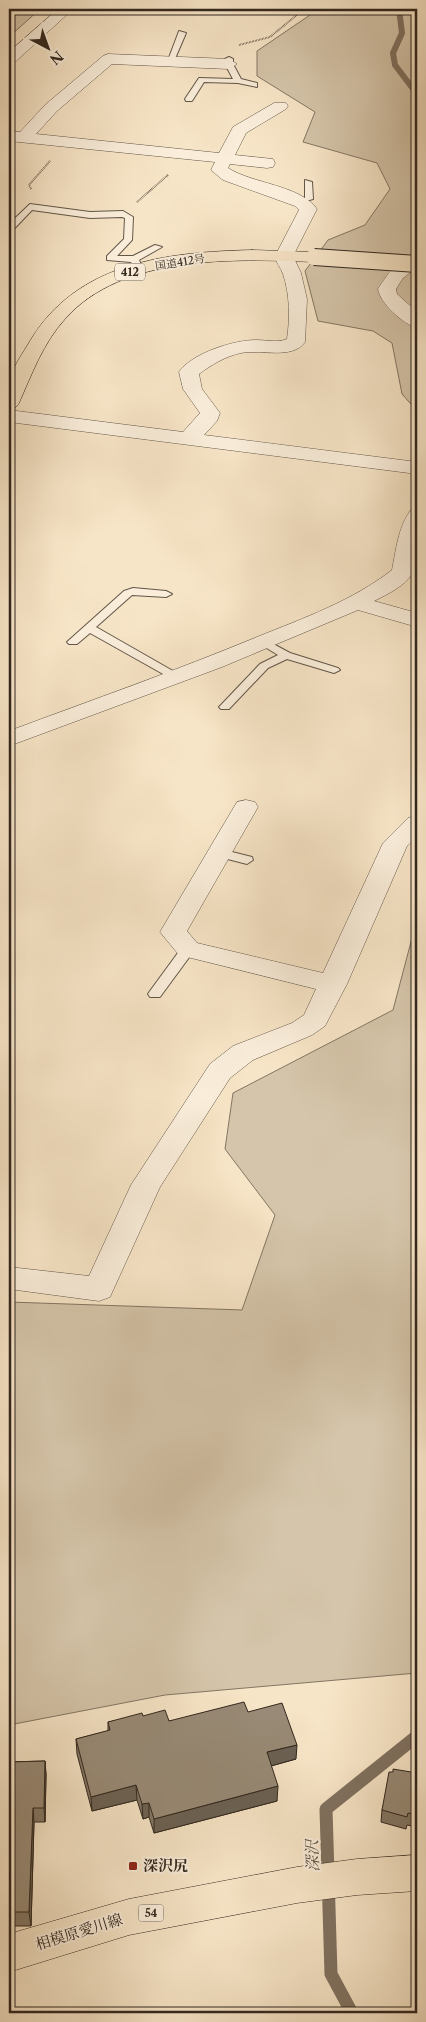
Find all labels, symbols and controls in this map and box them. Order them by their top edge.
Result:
north arrow [22,22,72,72]
text: N [46,47,67,69]
street label: 国道412号 [154,251,206,273]
road number: 412 [115,264,145,280]
water label: 深沢 [301,1838,323,1872]
place label: 深沢尻 [143,1856,188,1875]
marker: 深沢尻 [127,1860,139,1872]
road number: 54 [138,1905,164,1922]
street label: 相模原愛川線 [33,1909,125,1954]

